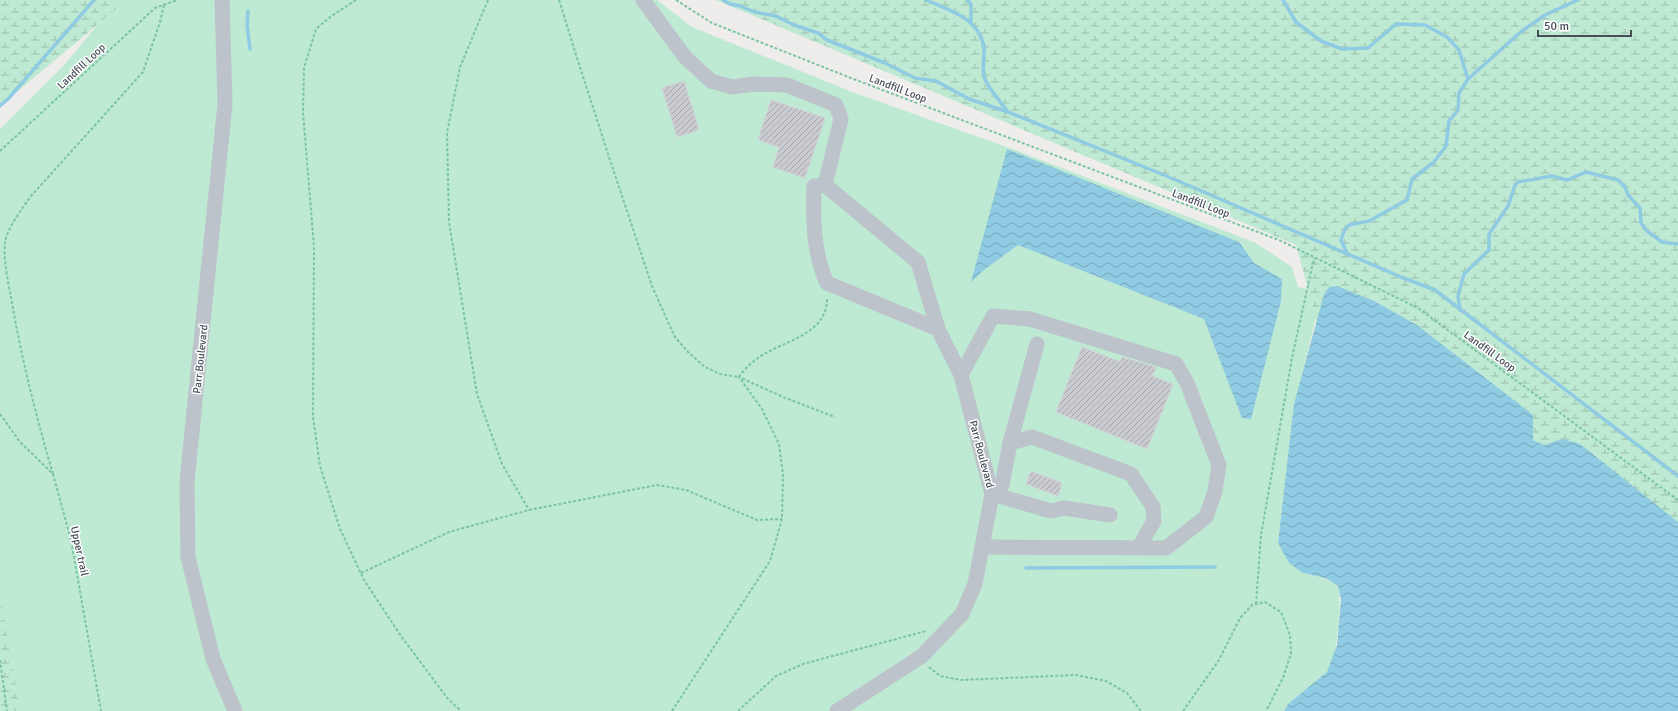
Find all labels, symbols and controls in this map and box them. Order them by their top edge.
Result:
scale bar [1538,12,1631,38]
text: 50 m [1544,19,1569,34]
street label: Landfill Loop [55,41,108,92]
street label: Landfill Loop [867,71,929,106]
street label: Landfill Loop [1170,186,1232,221]
street label: Parr Boulevard [190,324,211,394]
street label: Landfill Loop [1461,328,1518,375]
street label: Parr Boulevard [966,419,997,489]
street label: Upper trail [68,525,91,577]

